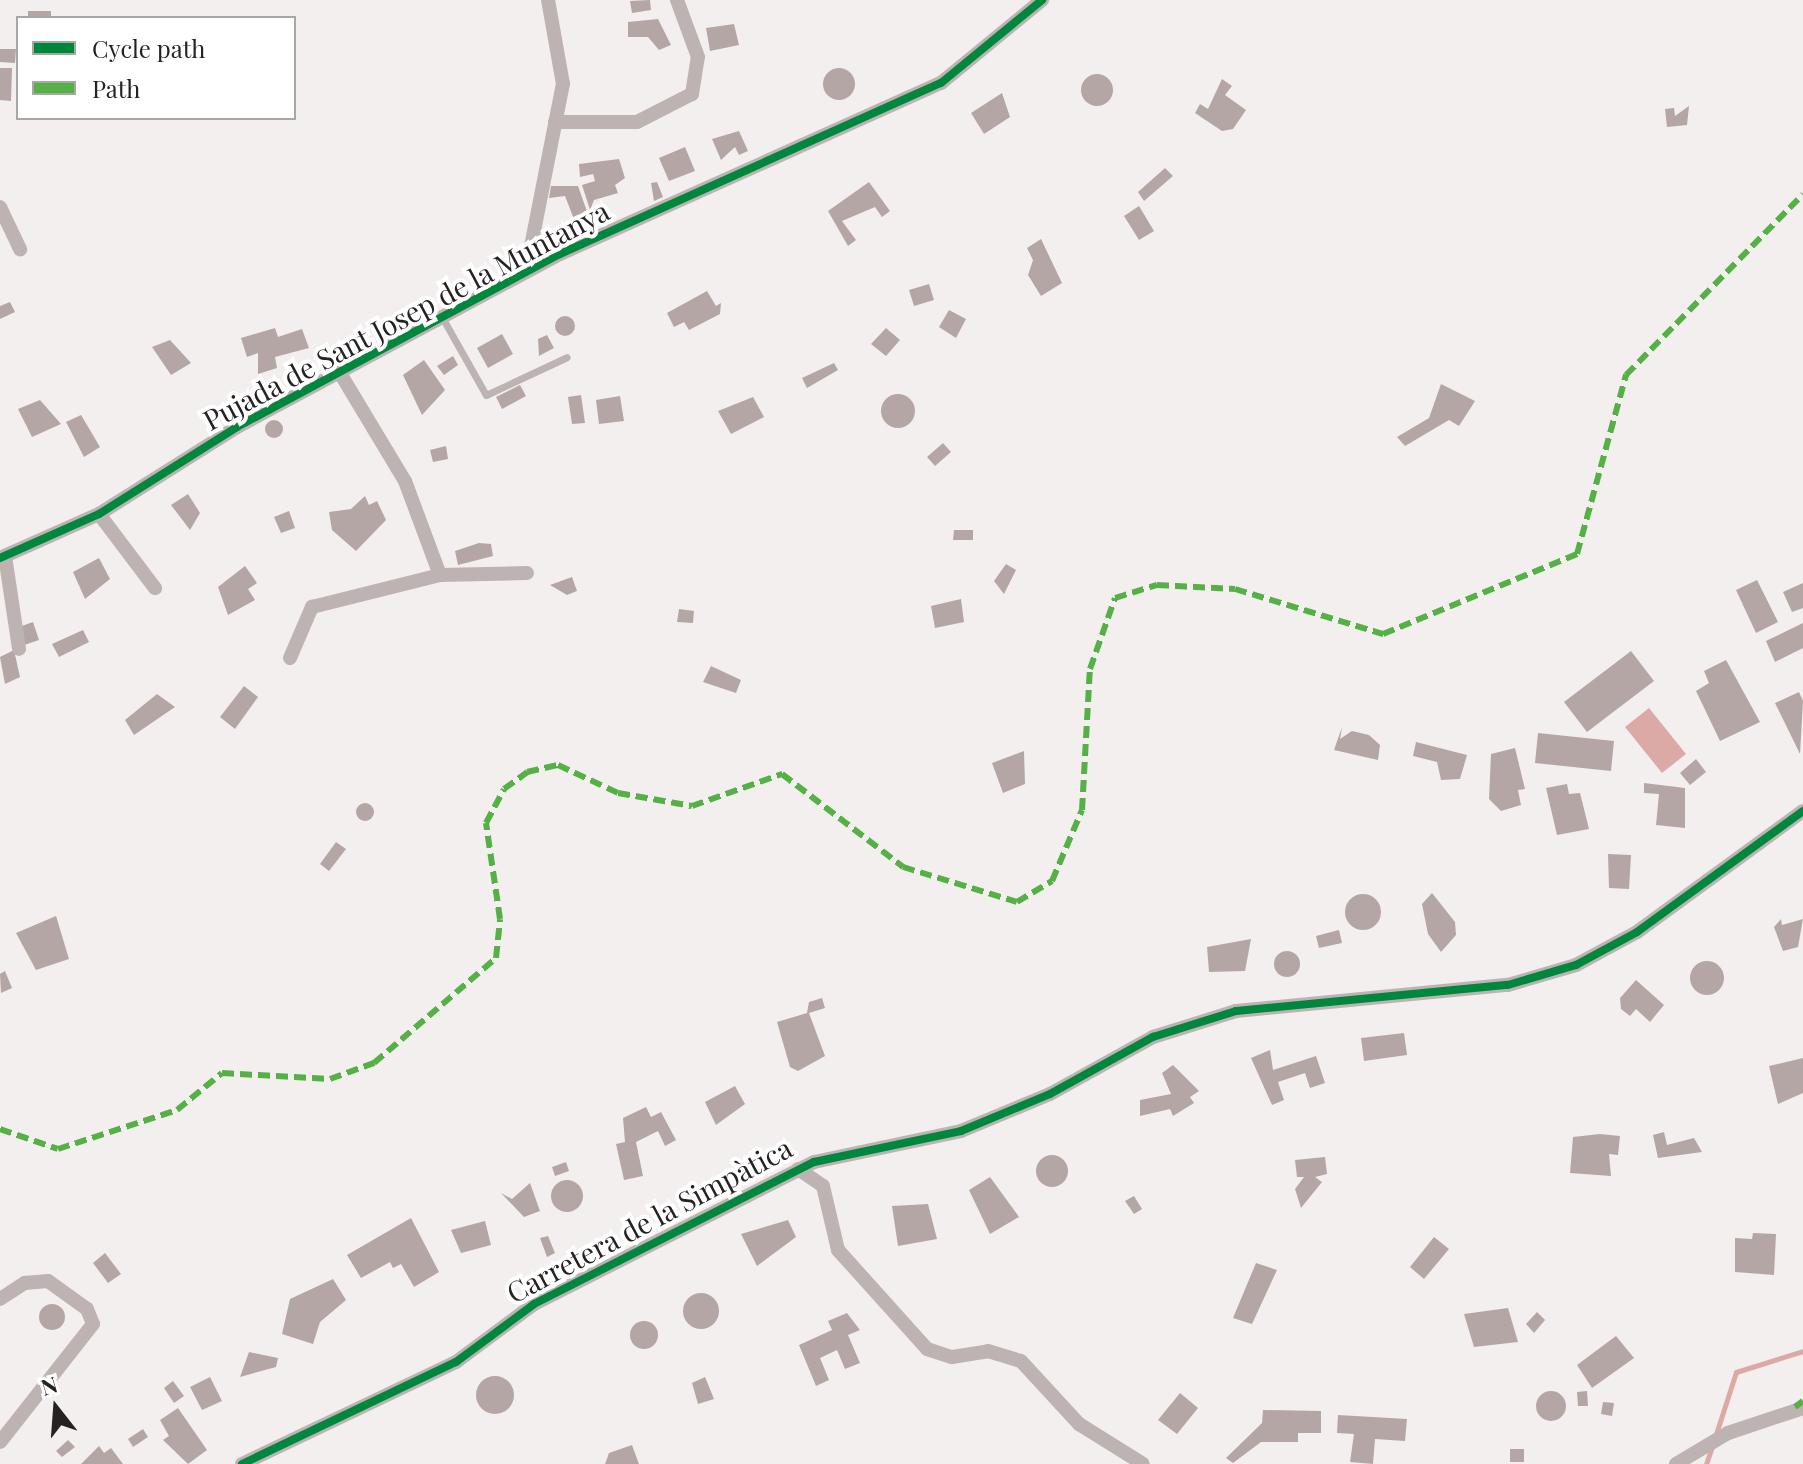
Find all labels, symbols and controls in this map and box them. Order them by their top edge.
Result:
legend [16,16,296,120]
text: Cycle path [92,32,205,64]
text: Path [92,72,140,104]
street label: Pujada de Sant Josep de la Muntanya [196,193,616,437]
street label: Carretera de la Simpàtica [500,1130,798,1310]
north arrow [16,1368,96,1448]
text: N [37,1368,61,1402]

